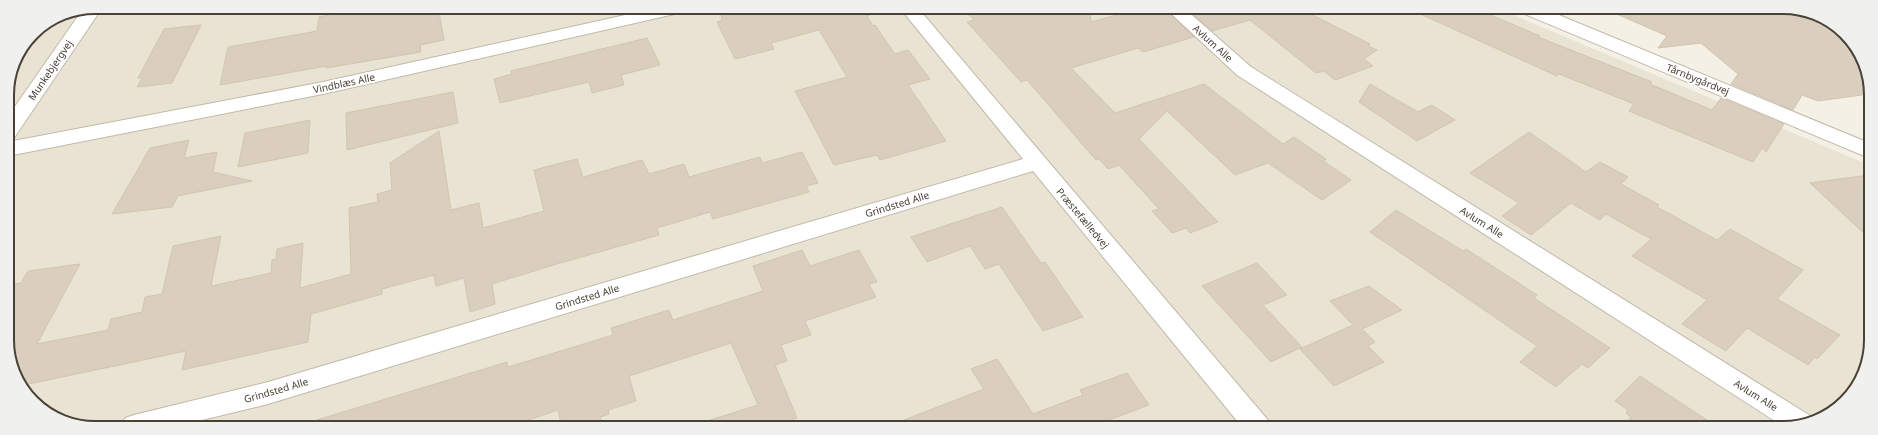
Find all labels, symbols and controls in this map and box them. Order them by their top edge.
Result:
street label: Avlum Alle [1190,21,1236,65]
street label: Munkebjergvej [25,37,75,103]
street label: Tårnbygårdvej [1664,60,1732,98]
street label: Vindblæs Alle [312,70,377,96]
street label: Præstefælledvej [1054,185,1112,251]
street label: Grindsted Alle [863,188,931,220]
street label: Avlum Alle [1457,203,1507,241]
street label: Grindsted Alle [553,281,621,313]
street label: Grindsted Alle [242,374,310,406]
street label: Avlum Alle [1731,376,1781,414]

